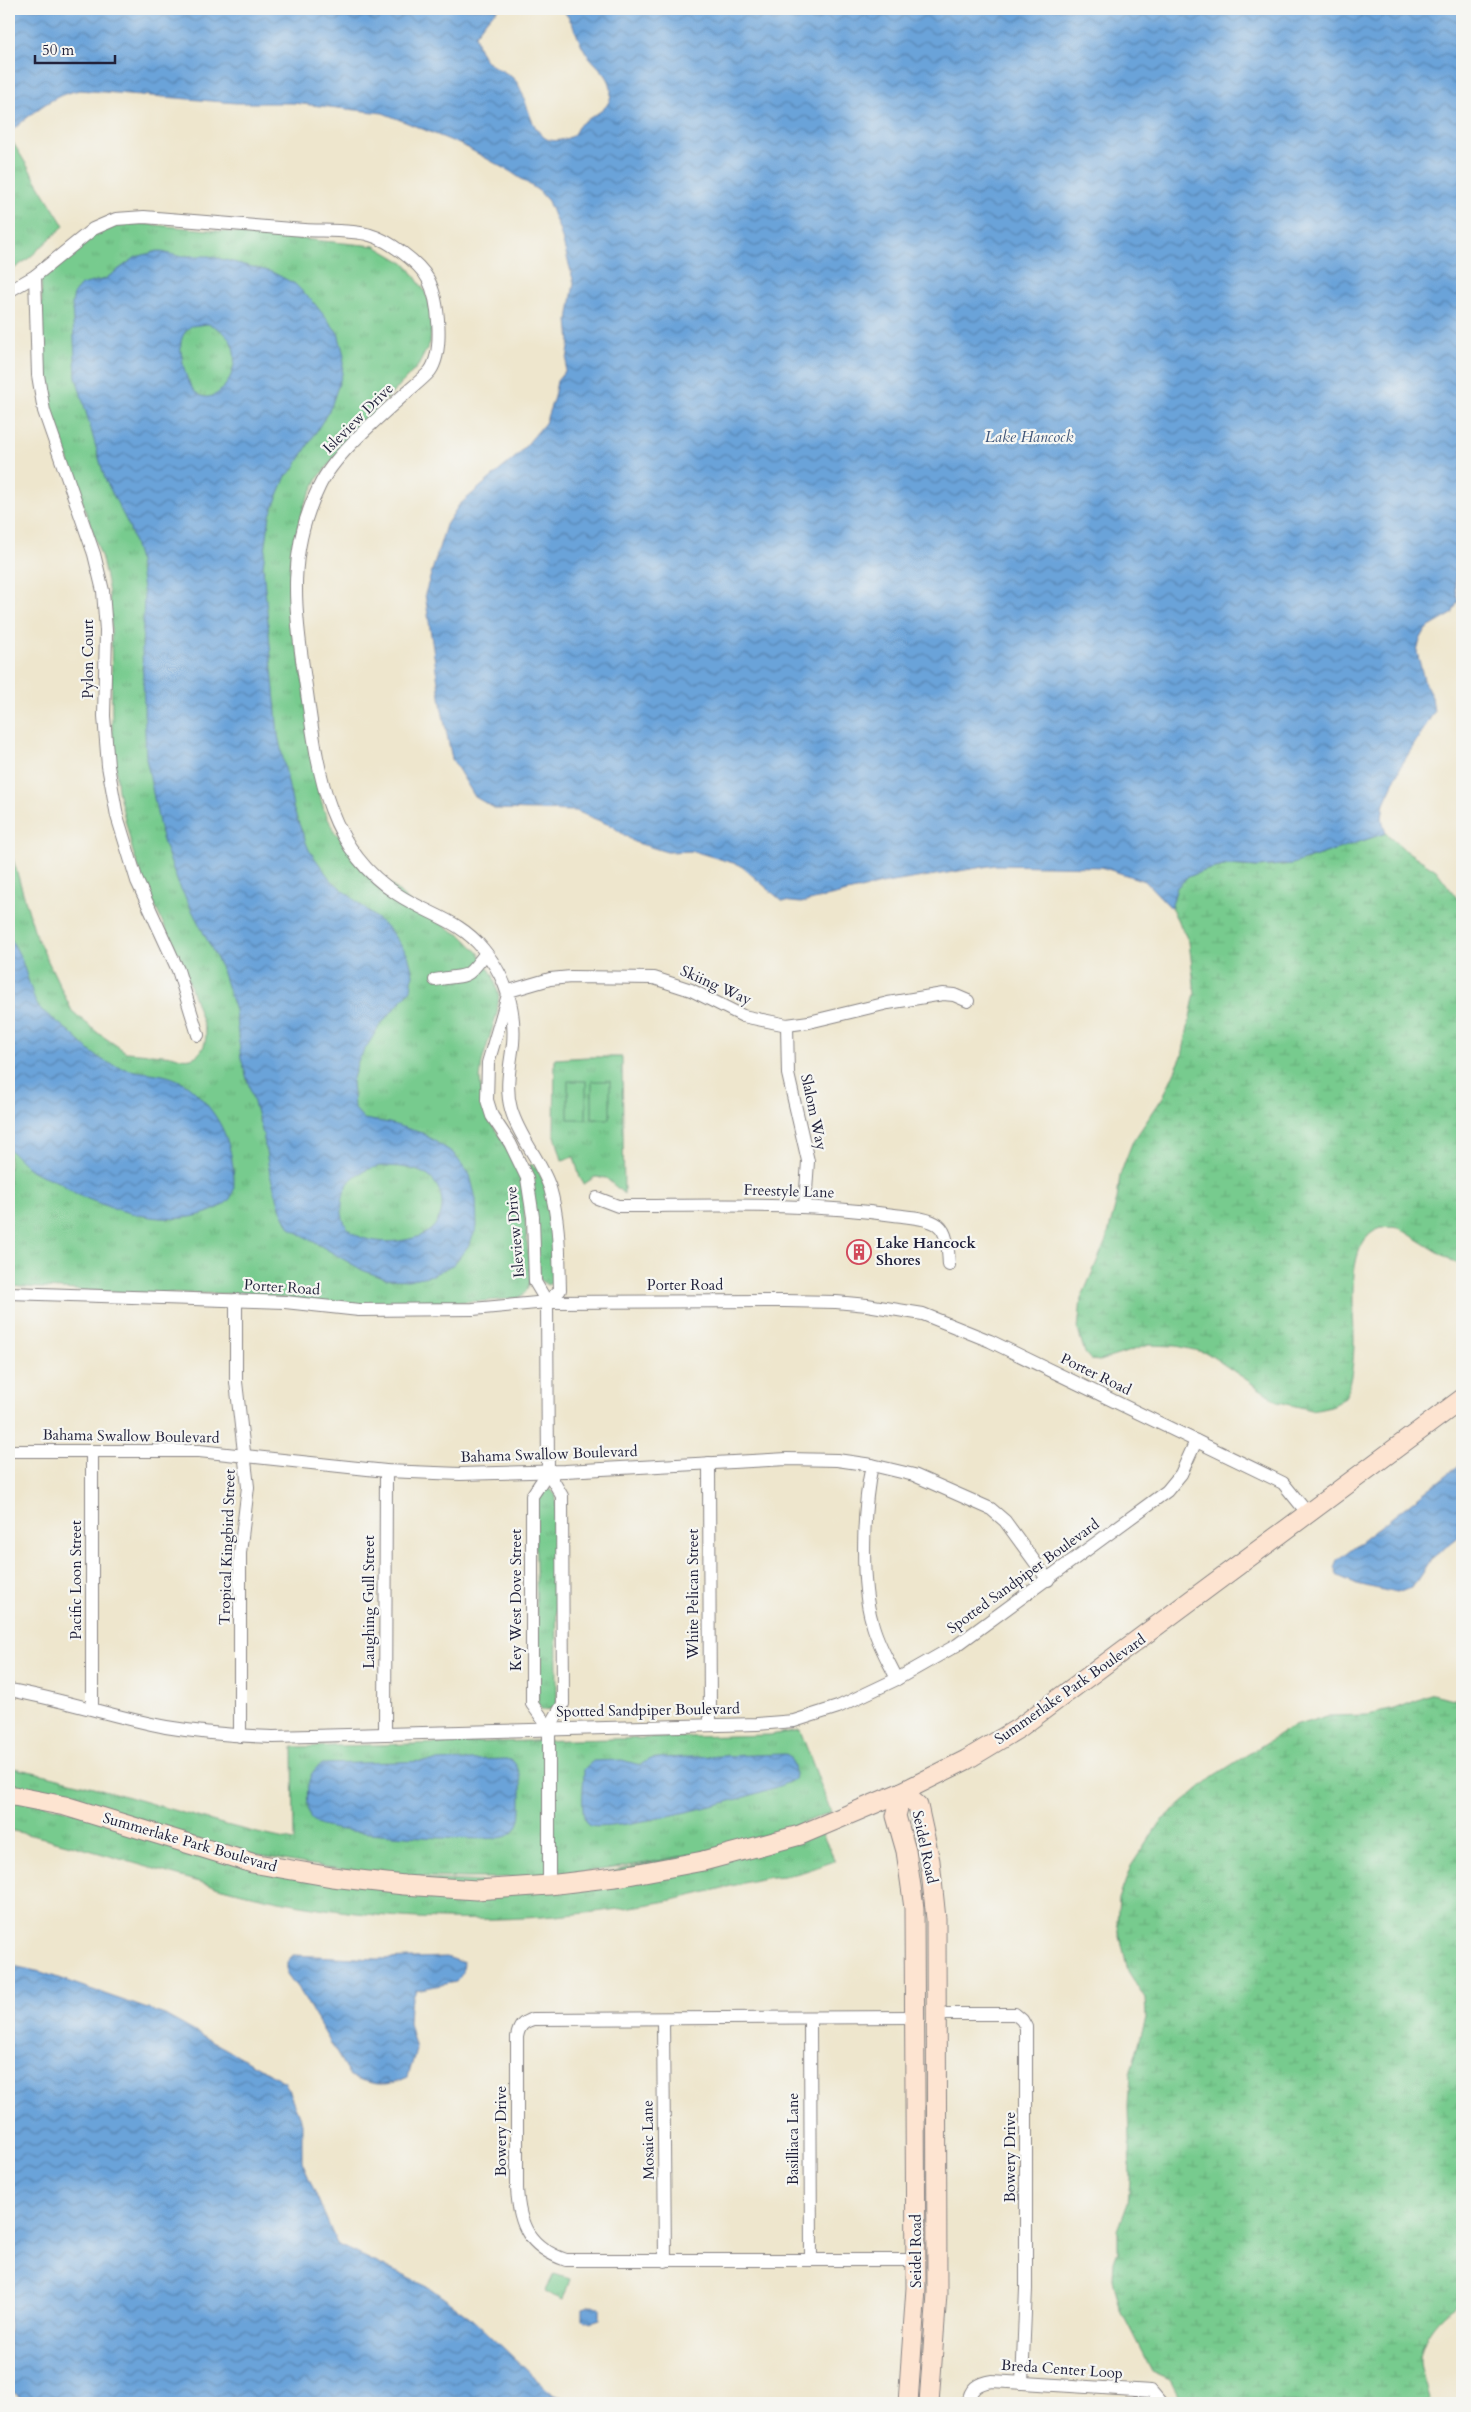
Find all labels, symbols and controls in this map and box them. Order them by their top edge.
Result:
scale bar [35,32,115,64]
text: 50 m [42,40,74,60]
street label: Isleview Drive [319,378,398,457]
water label: Lake Hancock [985,426,1073,448]
street label: Pylon Court [78,619,98,699]
street label: Skiing Way [677,960,755,1010]
street label: Slalom Way [796,1072,832,1152]
street label: Freestyle Lane [743,1179,835,1203]
street label: Isleview Drive [501,1185,529,1279]
place label: Lake Hancock Shores [876,1233,977,1270]
building icon: Lake Hancock Shores [846,1239,872,1265]
street label: Porter Road [243,1274,321,1300]
street label: Porter Road [647,1275,723,1295]
street label: Porter Road [1057,1348,1135,1400]
street label: Bahama Swallow Boulevard [42,1424,220,1448]
street label: Bahama Swallow Boulevard [460,1441,638,1467]
street label: Tropical Kingbird Street [214,1468,240,1625]
street label: Spotted Sandpiper Boulevard [943,1514,1103,1638]
street label: Pacific Loon Street [66,1520,86,1640]
street label: Key West Dove Street [506,1529,526,1671]
street label: White Pelican Street [683,1529,703,1660]
street label: Laughing Gull Street [359,1535,379,1669]
street label: Summerlake Park Boulevard [990,1629,1150,1749]
street label: Spotted Sandpiper Boulevard [556,1698,740,1722]
street label: Summerlake Park Boulevard [101,1808,279,1876]
street label: Seidel Road [908,1809,942,1885]
street label: Bowery Drive [491,2085,511,2176]
street label: Basilliaca Lane [783,2093,803,2185]
street label: Mosaic Lane [637,2100,659,2180]
street label: Bowery Drive [1000,2111,1020,2202]
street label: Seidel Road [906,2214,926,2288]
street label: Breda Center Loop [1000,2355,1124,2383]

